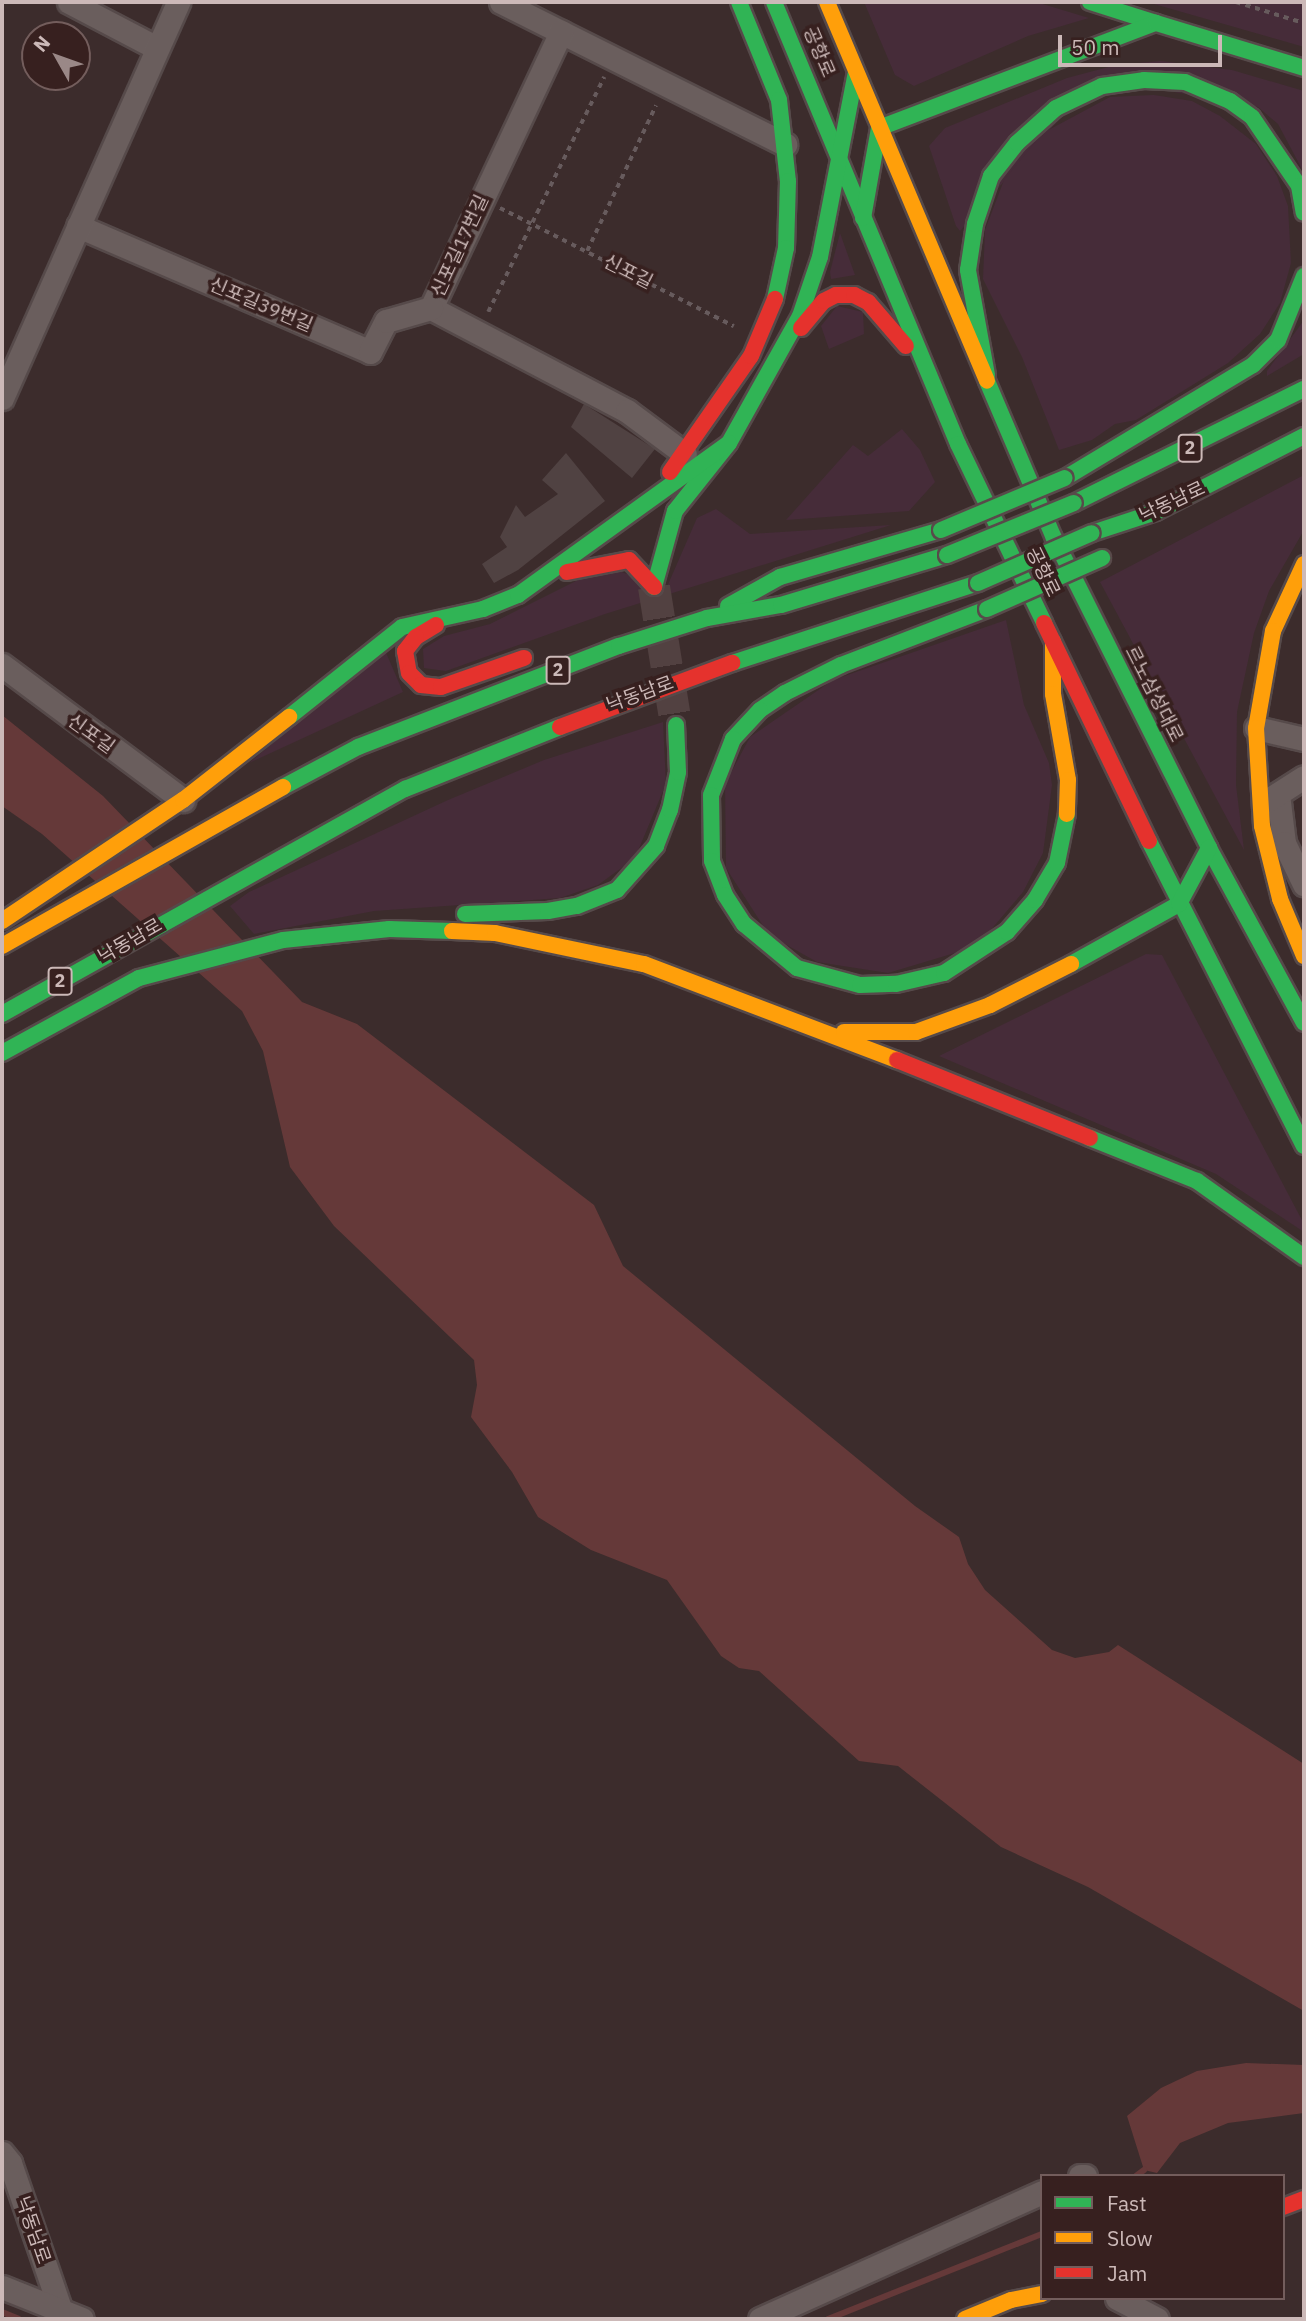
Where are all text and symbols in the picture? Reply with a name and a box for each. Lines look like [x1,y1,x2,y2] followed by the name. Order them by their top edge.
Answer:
[21,21,91,91] north arrow
[1061,21,1226,65] scale bar
[798,23,840,81] street label: 공항로
[28,31,55,57] text: N
[1071,33,1120,61] text: 50 m
[426,191,494,301] street label: 신포길17번길
[599,250,657,294] street label: 신포길
[206,273,316,337] street label: 신포길39번길
[1176,434,1204,462] road number: 2
[1135,477,1209,527] street label: 낙동남로
[1021,543,1065,601] street label: 공항로
[1120,642,1188,746] street label: 르노삼성대로
[544,656,572,684] road number: 2
[603,671,677,717] street label: 낙동남로
[63,709,119,759] street label: 신포길
[94,914,166,968] street label: 낙동남로
[46,966,74,996] road number: 2
[1040,2174,1285,2300] legend
[1107,2189,1147,2217] text: Fast
[11,2193,55,2267] street label: 낙동남로
[1107,2224,1153,2252] text: Slow
[1107,2259,1147,2287] text: Jam

